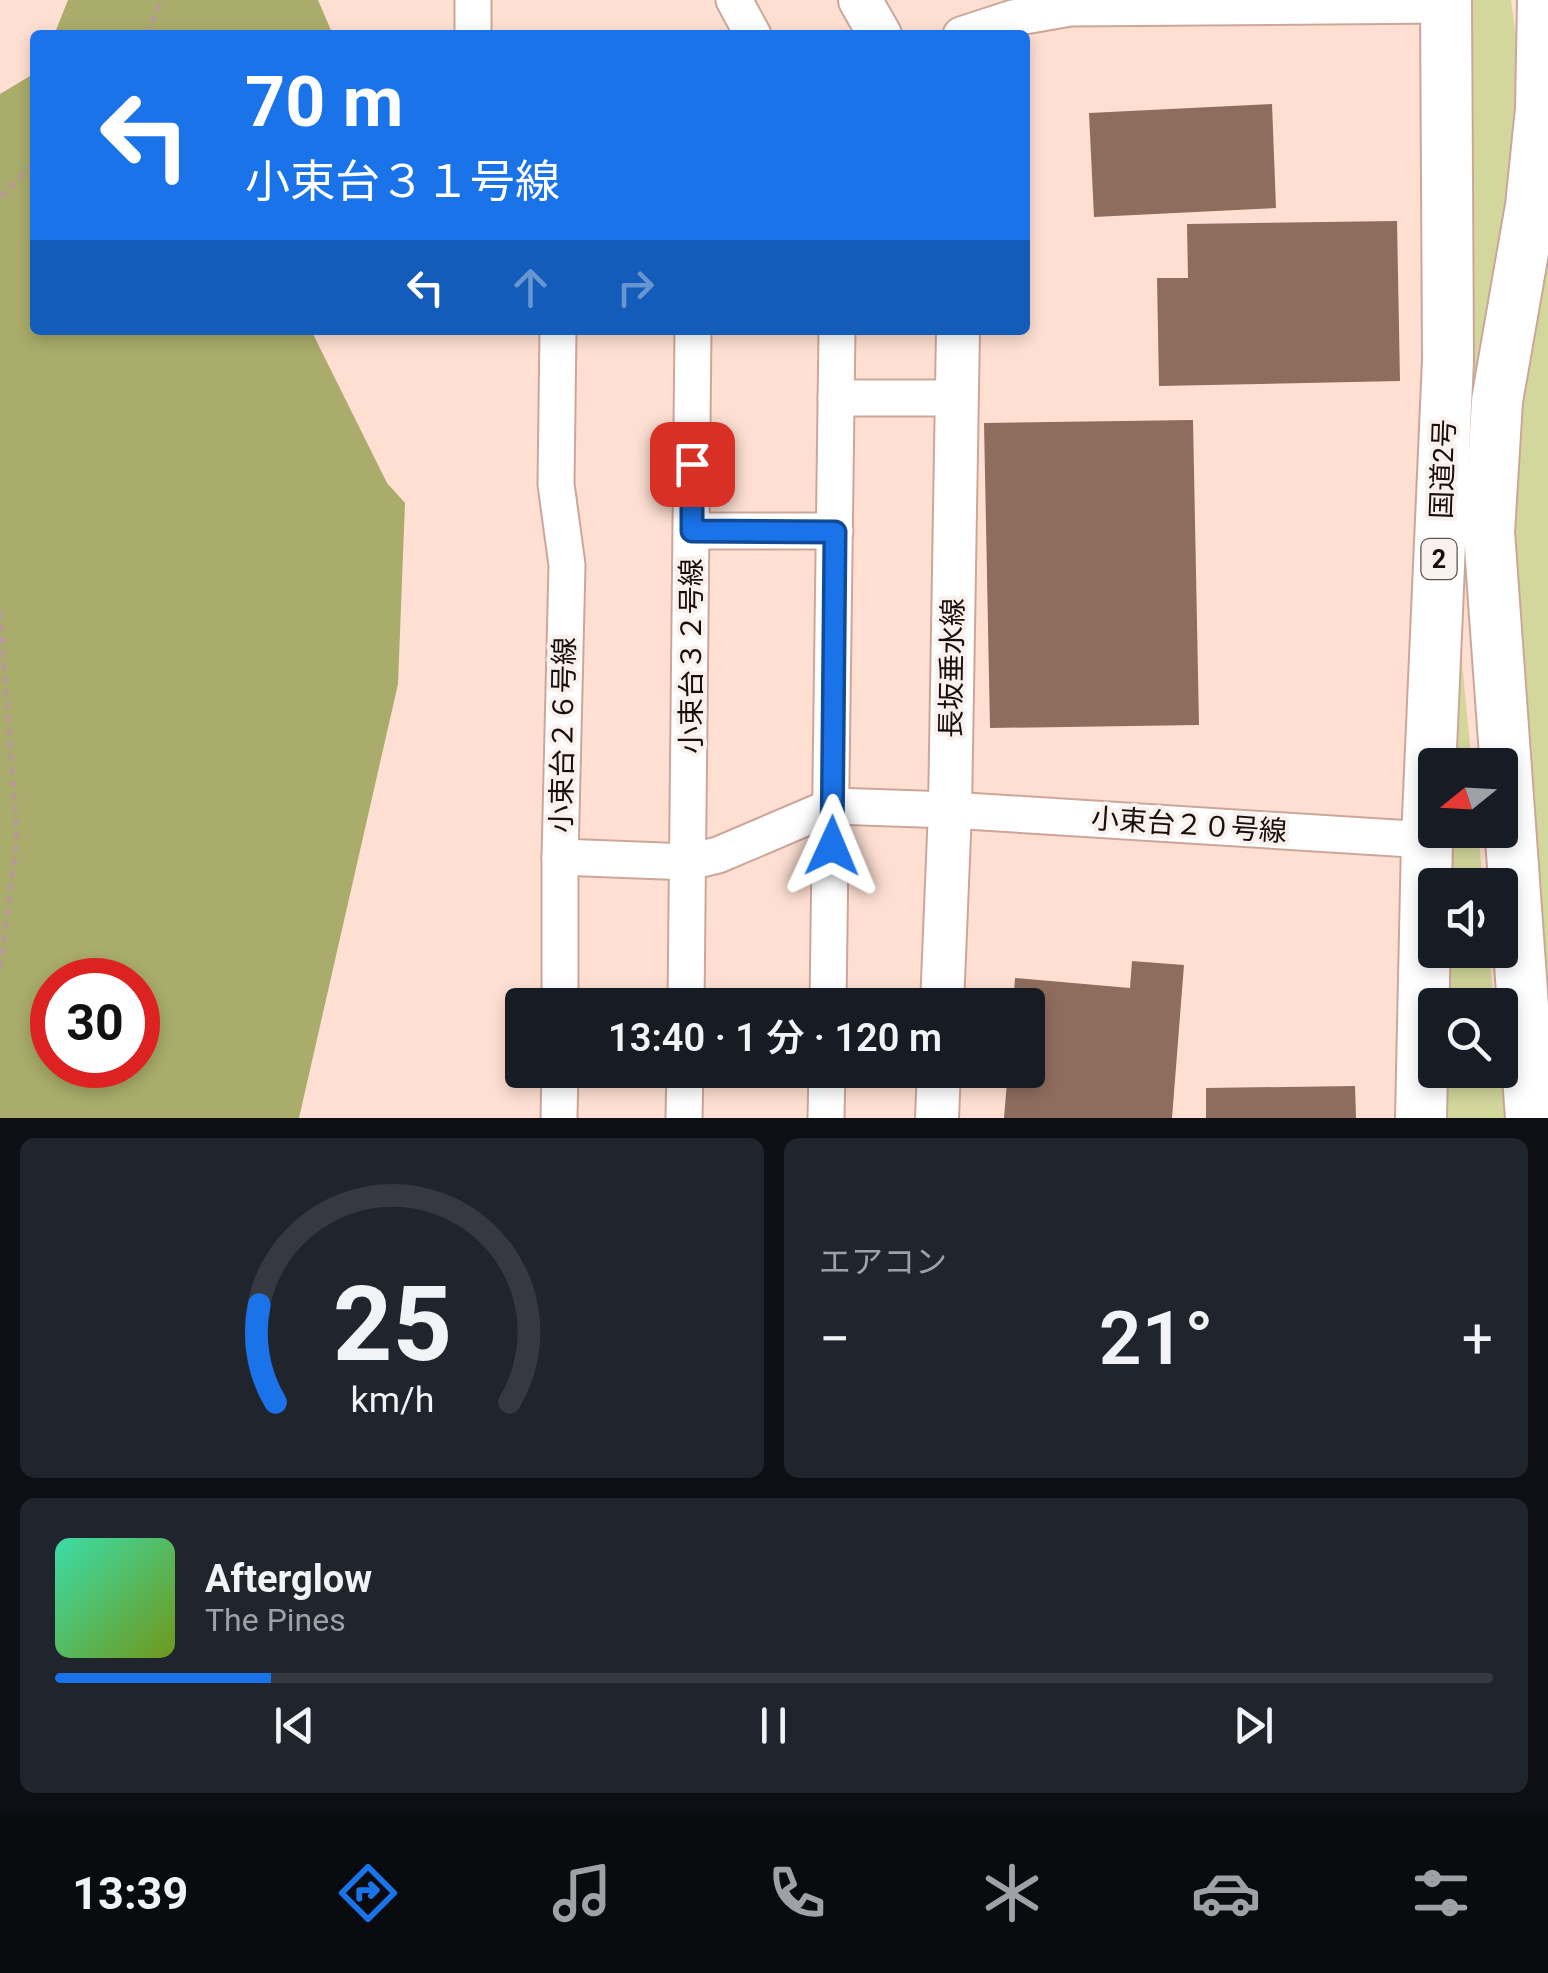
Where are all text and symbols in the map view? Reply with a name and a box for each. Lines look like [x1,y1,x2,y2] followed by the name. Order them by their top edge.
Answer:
[245,61,403,143] text: 70 m
[80,70,210,200] icon: left
[245,155,560,208] text: 小束台３１号線
[398,260,453,315] icon: left
[503,260,558,315] icon: ahead
[608,260,663,315] icon: right
[1425,419,1461,519] street label: 国道2号
[650,422,735,507] pin
[665,437,720,492] icon: arrive
[1422,539,1456,579] road number: 2
[675,558,708,754] street label: 小束台３２号線
[934,598,970,738] street label: 長坂垂水線
[545,637,581,833] street label: 小束台２６号線
[1418,748,1518,848] north arrow
[1418,748,1518,1088] map controls
[780,794,884,898] position arrow
[1090,802,1288,848] street label: 小束台２０号線
[1418,868,1518,968] button: sound
[30,958,160,1088] speed limit sign: 30
[1418,988,1518,1088] button: search
[608,1016,942,1060] text: 13:40 · 1 分 · 120 m
[819,1243,947,1281] text: エアコン
[332,1264,452,1385] text: 25
[1099,1294,1213,1382] text: 21°
[819,1307,850,1371] text: −
[1462,1307,1493,1371] text: +
[350,1379,434,1421] text: km/h
[205,1557,372,1601] text: Afterglow
[205,1601,346,1639] text: The Pines
[267,1698,322,1753] icon: previous
[746,1698,801,1753] icon: pause
[1226,1698,1281,1753] icon: next
[333,1858,403,1928] icon: directions
[547,1858,617,1928] icon: music
[762,1858,832,1928] icon: phone
[977,1858,1047,1928] icon: climate
[1191,1858,1261,1928] icon: car
[1406,1858,1476,1928] icon: filters
[72,1867,188,1920] text: 13:39

